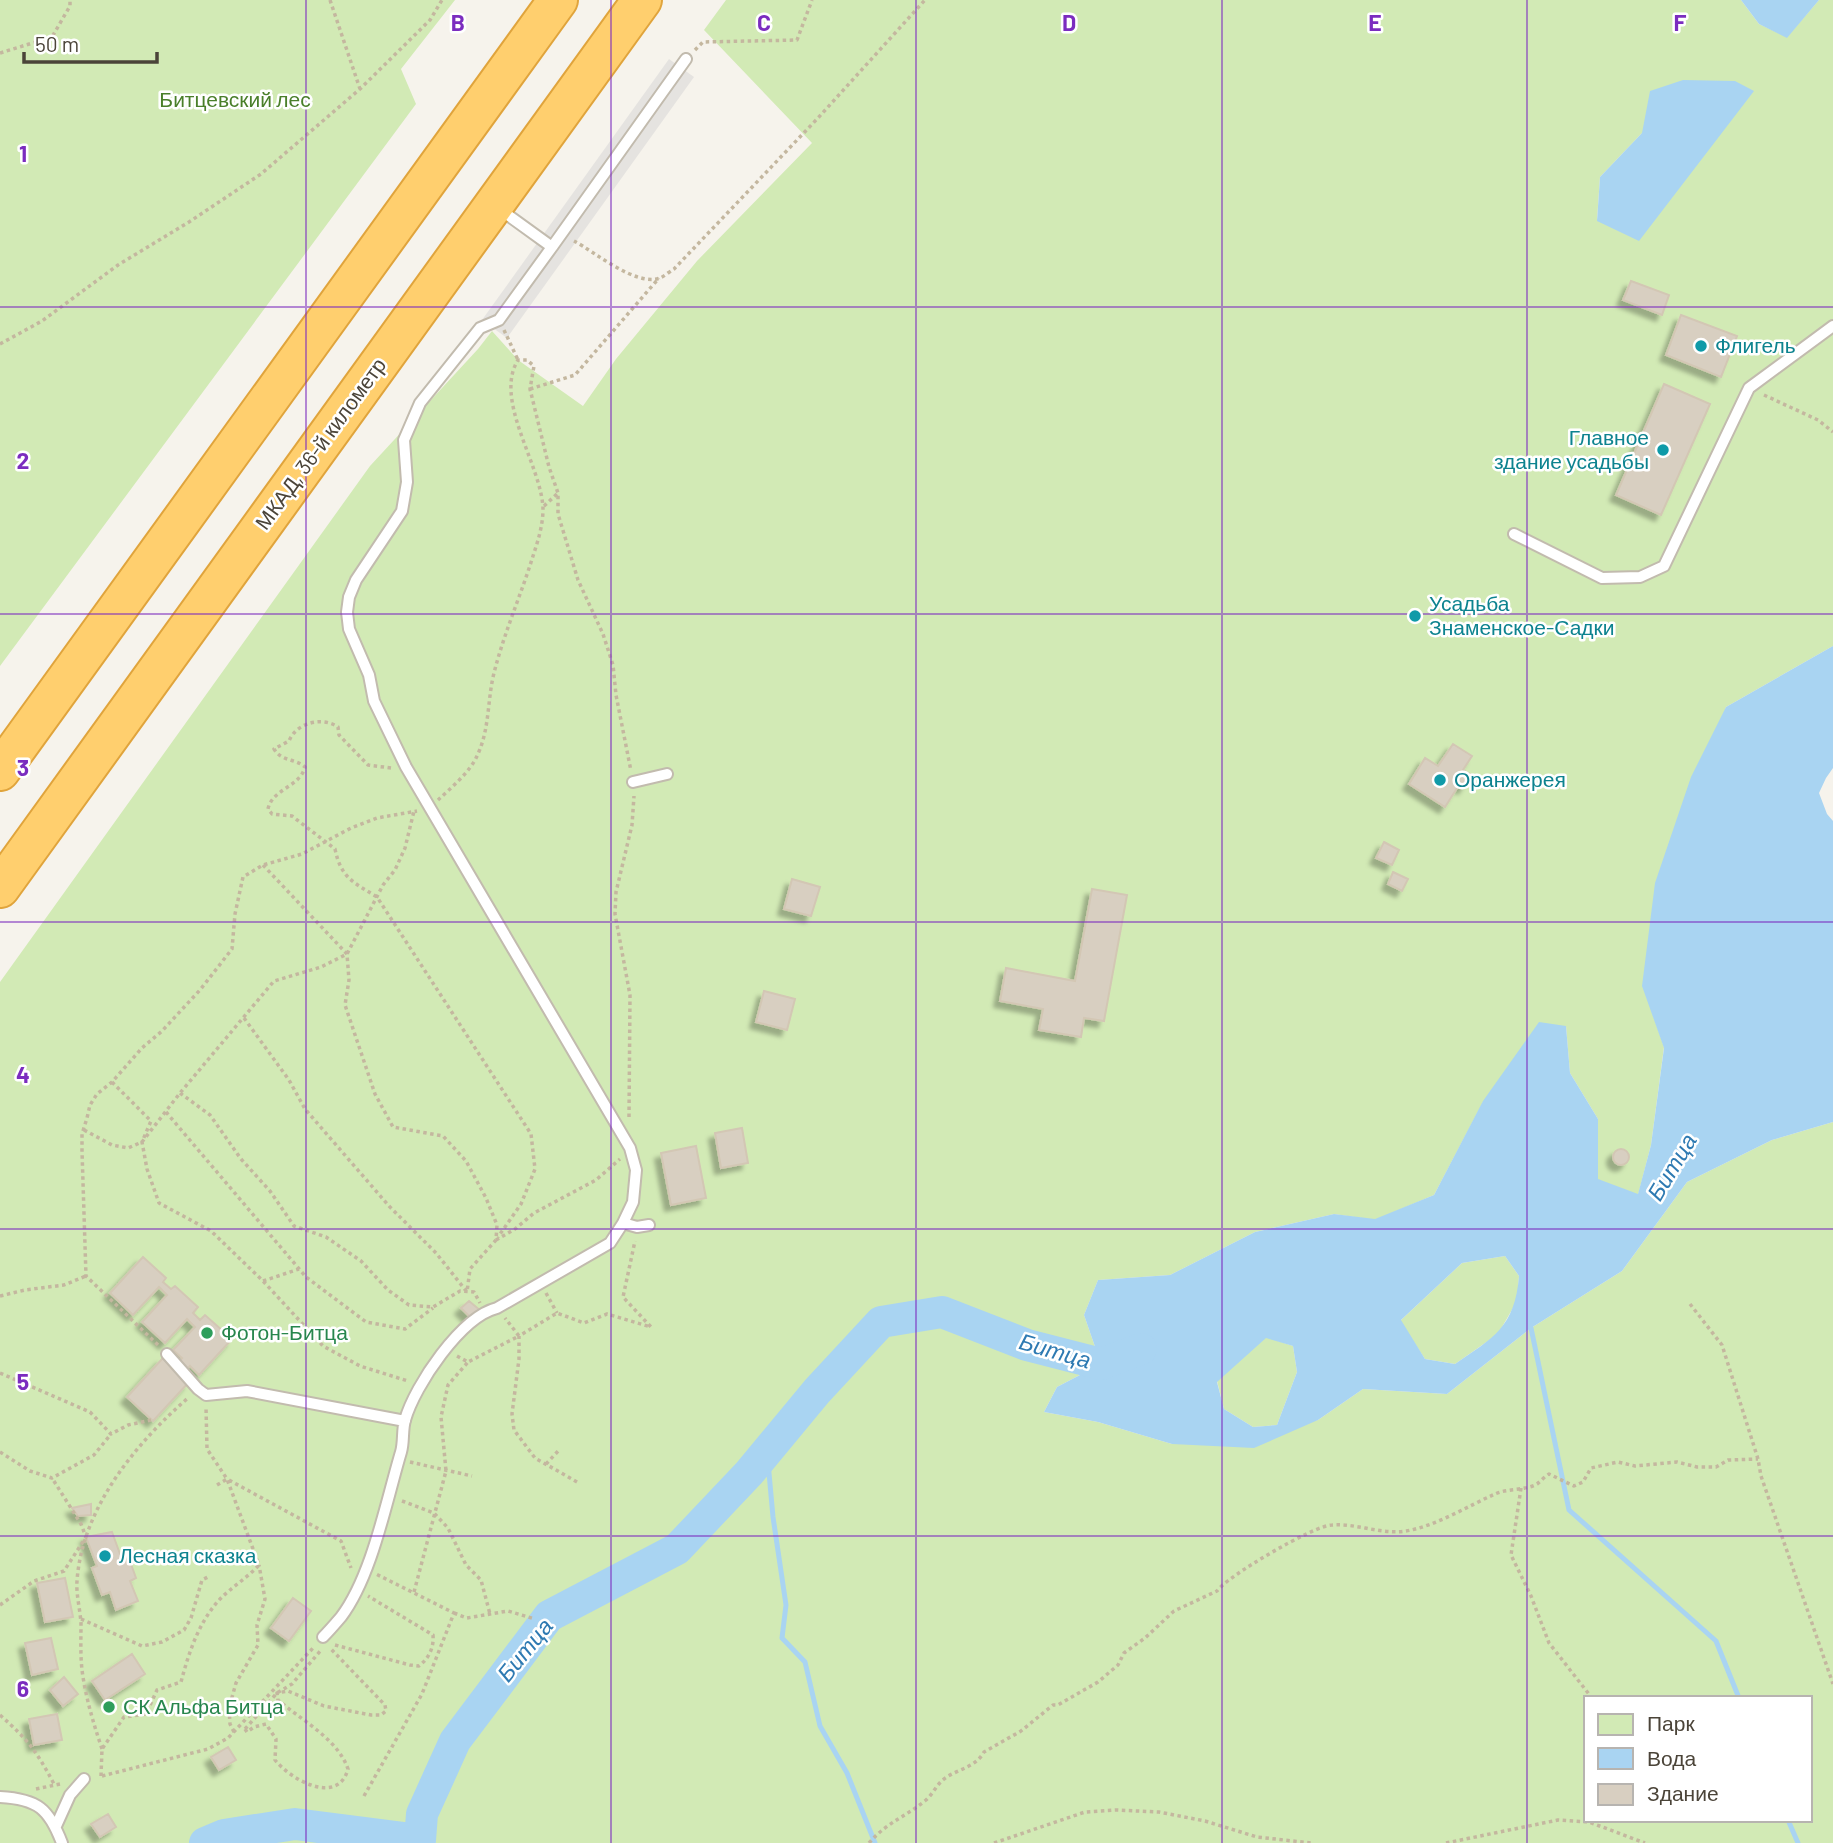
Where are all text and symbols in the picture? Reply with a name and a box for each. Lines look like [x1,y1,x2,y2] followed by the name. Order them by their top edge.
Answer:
[451,8,465,36] text: B
[757,8,771,36] text: C
[1062,8,1076,36] text: D
[1368,8,1382,36] text: E
[1674,8,1687,36] text: F
[24,21,158,65] scale bar
[35,31,79,56] text: 50 m
[159,86,311,111] park label: Битцевский лес
[19,139,27,167] text: 1
[1715,332,1796,357] place label: Флигель
[1693,338,1709,354] marker: Флигель
[249,352,390,534] street label: МКАД, 36-й километр
[1494,424,1649,473] place label: Главное здание усадьбы
[1655,442,1671,458] marker: Главное здание усадьбы
[17,446,29,474] text: 2
[1429,590,1614,639] place label: Усадьба Знаменское-Садки
[1407,608,1423,624] marker: Усадьба Знаменское-Садки
[17,753,29,781] text: 3
[1454,766,1566,791] place label: Оранжерея
[1432,772,1448,788] marker: Оранжерея
[16,1060,30,1088] text: 4
[1640,1128,1702,1205] water label: Битца
[221,1319,348,1344] place label: Фотон-Битца
[199,1325,215,1341] marker: Фотон-Битца
[1016,1327,1094,1374] water label: Битца
[17,1367,29,1395] text: 5
[119,1542,257,1567] place label: Лесная сказка
[97,1548,113,1564] marker: Лесная сказка
[490,1612,558,1687] water label: Битца
[17,1674,29,1702] text: 6
[123,1693,284,1718] place label: СК Альфа Битца
[1584,1696,1812,1822] legend
[101,1699,117,1715] marker: СК Альфа Битца
[1647,1710,1695,1735] text: Парк
[1647,1745,1696,1770] text: Вода
[1647,1780,1719,1805] text: Здание

